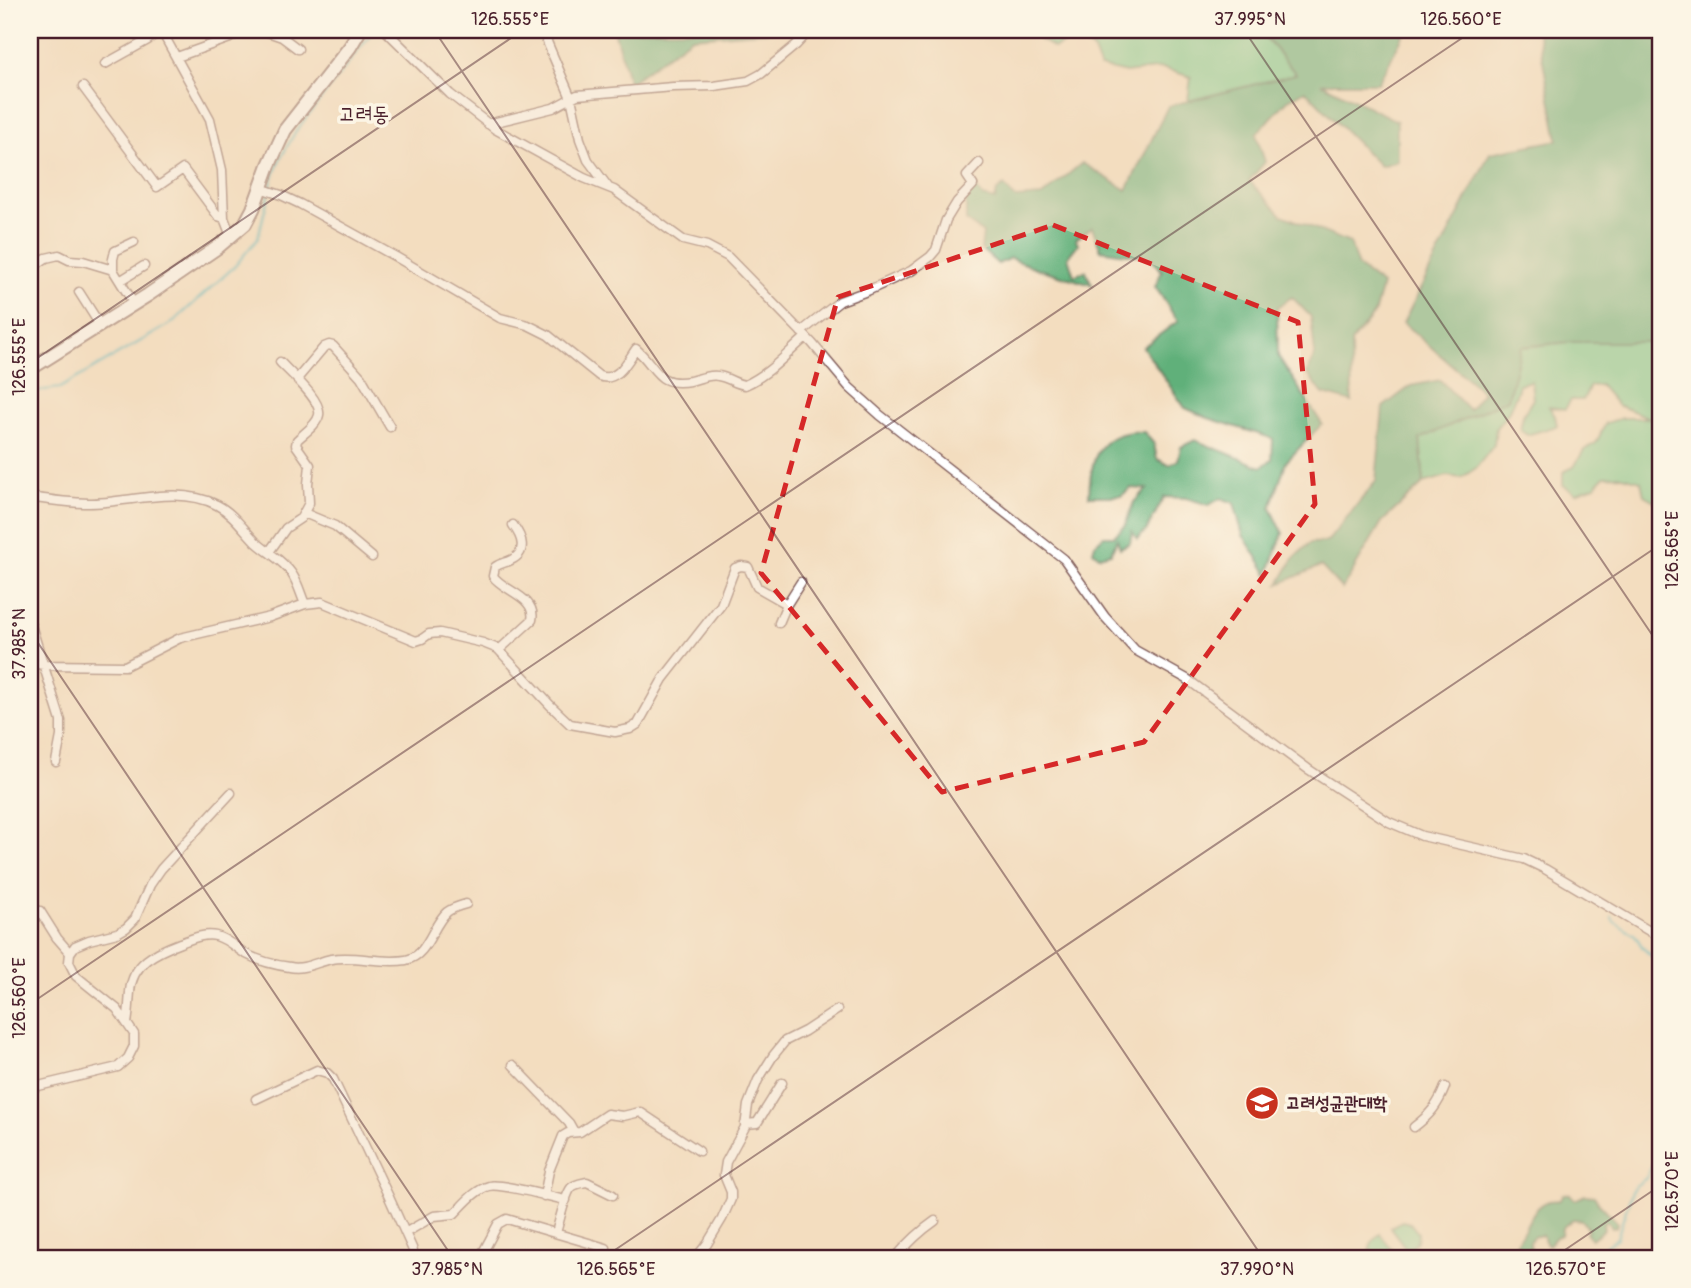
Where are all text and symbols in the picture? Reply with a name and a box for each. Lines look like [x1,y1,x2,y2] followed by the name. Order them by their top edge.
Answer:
[471,8,549,31] text: 126.555°E
[1214,8,1286,31] text: 37.995°N
[1420,8,1502,31] text: 126.560°E
[339,101,389,128] district label: 고려동
[8,318,31,396] text: 126.555°E
[1661,511,1684,589] text: 126.565°E
[8,608,31,680] text: 37.985°N
[8,957,31,1039] text: 126.560°E
[1243,1084,1281,1122] school or university icon: 고려성균관대학
[1286,1092,1388,1115] place label: 고려성균관대학
[1661,1151,1684,1231] text: 126.570°E
[411,1258,483,1281] text: 37.985°N
[577,1258,655,1281] text: 126.565°E
[1220,1258,1294,1281] text: 37.990°N
[1526,1258,1606,1281] text: 126.570°E

